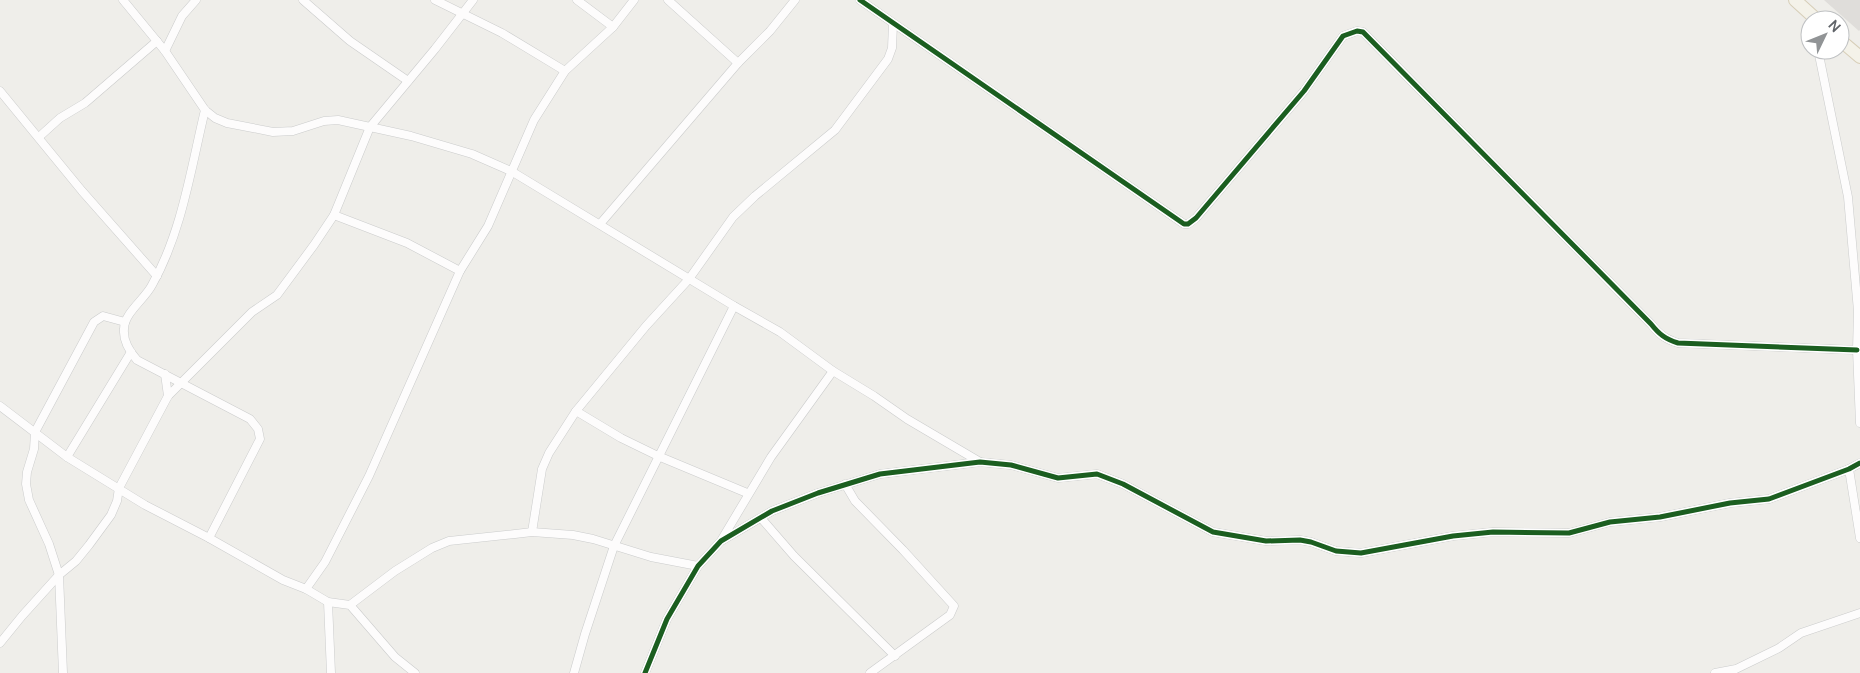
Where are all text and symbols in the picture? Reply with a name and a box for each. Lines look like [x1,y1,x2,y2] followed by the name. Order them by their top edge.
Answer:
[1800,10,1850,60] north arrow
[1824,16,1845,36] text: N

